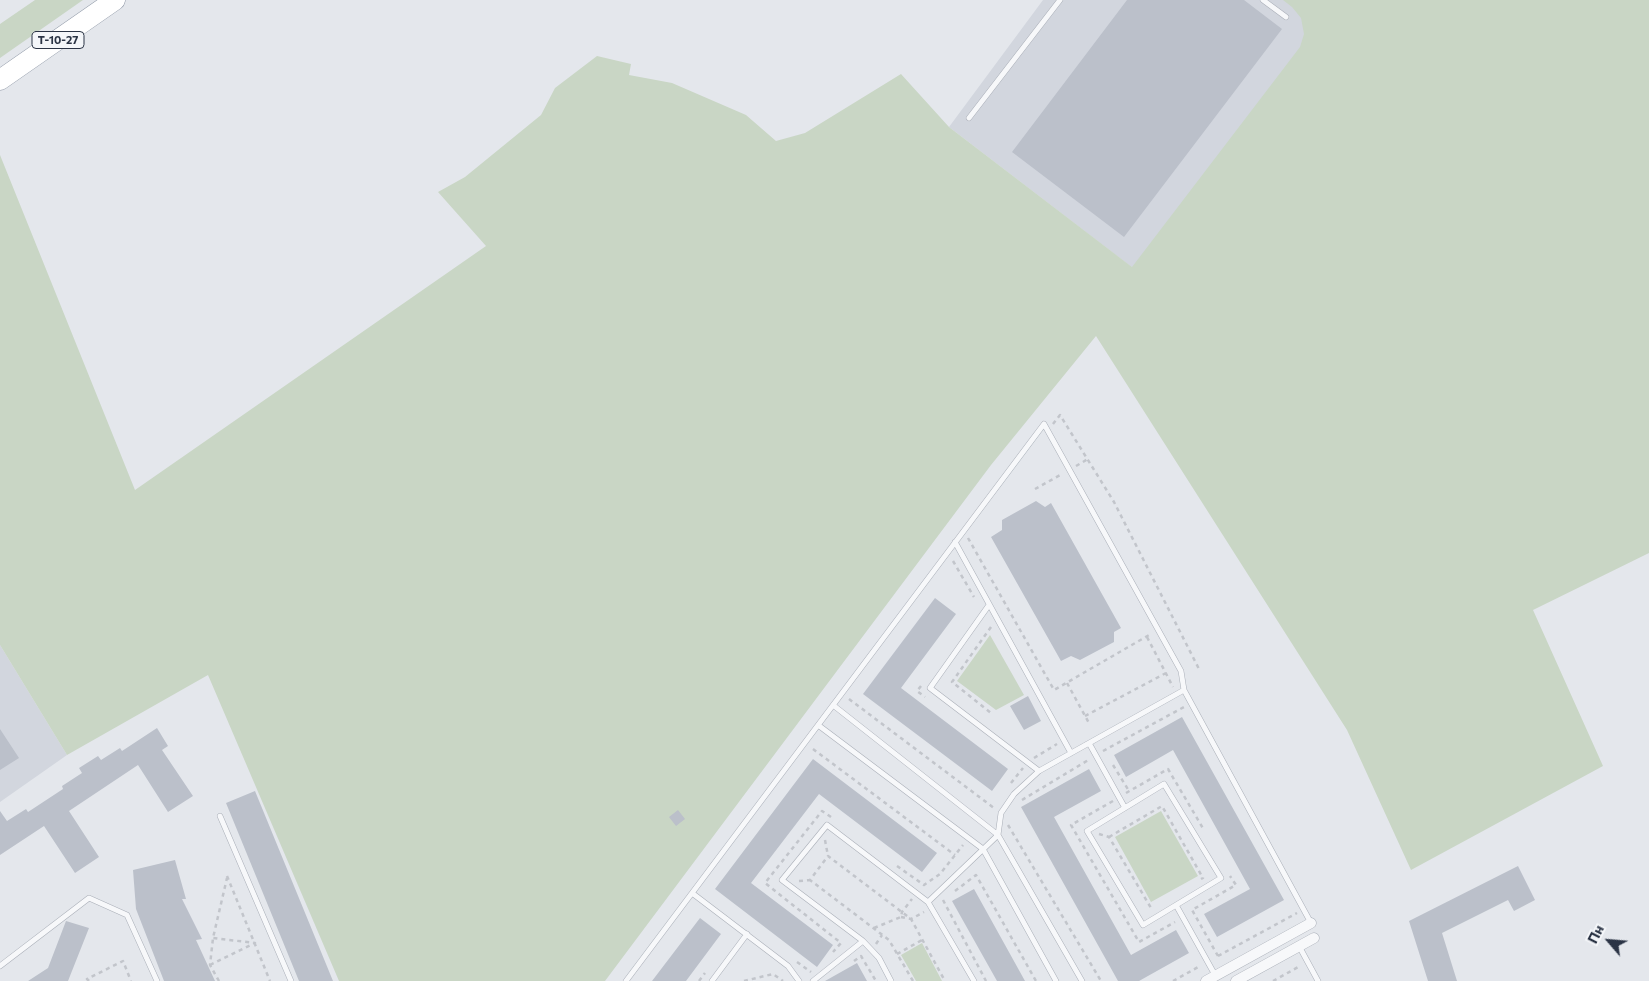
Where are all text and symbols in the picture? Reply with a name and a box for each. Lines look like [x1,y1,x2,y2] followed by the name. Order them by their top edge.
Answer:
[32,32,84,48] road number: Т-10-27
[1584,916,1634,966] north arrow
[1583,922,1607,946] text: Пн

